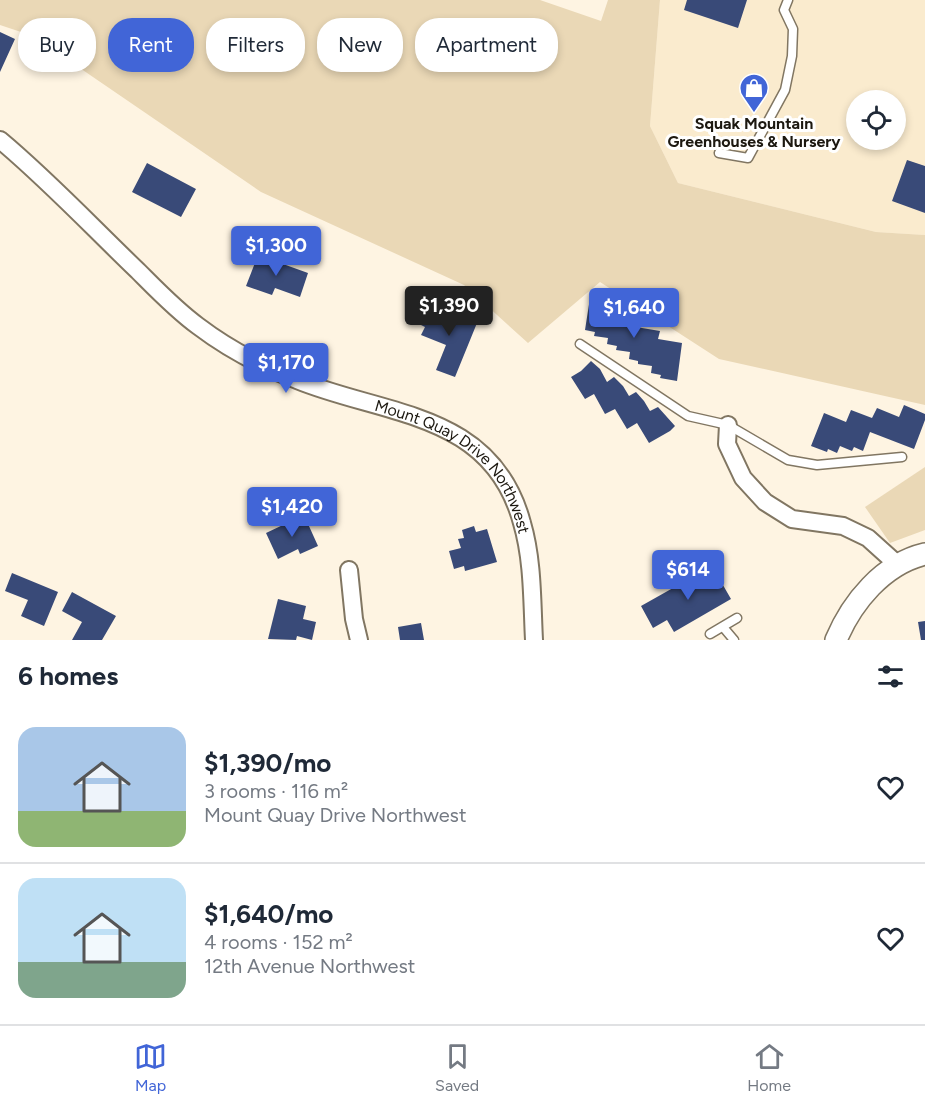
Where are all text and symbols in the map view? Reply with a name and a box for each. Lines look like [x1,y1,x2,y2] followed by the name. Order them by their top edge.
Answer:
[18,18,96,72] chip: Buy
[108,18,194,72] chip: Rent
[206,18,305,72] chip: Filters
[317,18,403,72] chip: New
[415,18,558,72] chip: Apartment
[738,72,770,114] shop icon: Squak Mountain Greenhouses & Nursery
[846,90,906,150] map controls
[846,90,906,150] button: locate
[667,114,841,151] place label: Squak Mountain Greenhouses & Nursery
[227,226,325,277] pin: $1,300
[245,233,307,257] text: $1,300
[400,286,498,337] pin: $1,390
[585,288,683,339] pin: $1,640
[419,293,479,317] text: $1,390
[603,295,665,319] text: $1,640
[237,343,335,394] pin: $1,170
[257,350,315,374] text: $1,170
[373,395,534,536] street label: Mount Quay Drive Northwest
[243,487,341,538] pin: $1,420
[261,494,323,518] text: $1,420
[652,550,724,601] pin: $614
[666,557,710,581] text: $614
[18,660,118,692] text: 6 homes
[874,660,907,693] icon: filters
[204,747,331,779] text: $1,390/mo
[66,751,138,823] icon: home
[874,771,907,804] icon: heart
[204,779,348,803] text: 3 rooms · 116 m²
[204,803,466,827] text: Mount Quay Drive Northwest
[204,898,333,930] text: $1,640/mo
[66,902,138,974] icon: home
[874,922,907,955] icon: heart
[204,930,353,954] text: 4 rooms · 152 m²
[204,954,415,978] text: 12th Avenue Northwest
[134,1040,167,1095] tab: Map
[435,1040,479,1095] tab: Saved
[747,1040,791,1095] tab: Home

